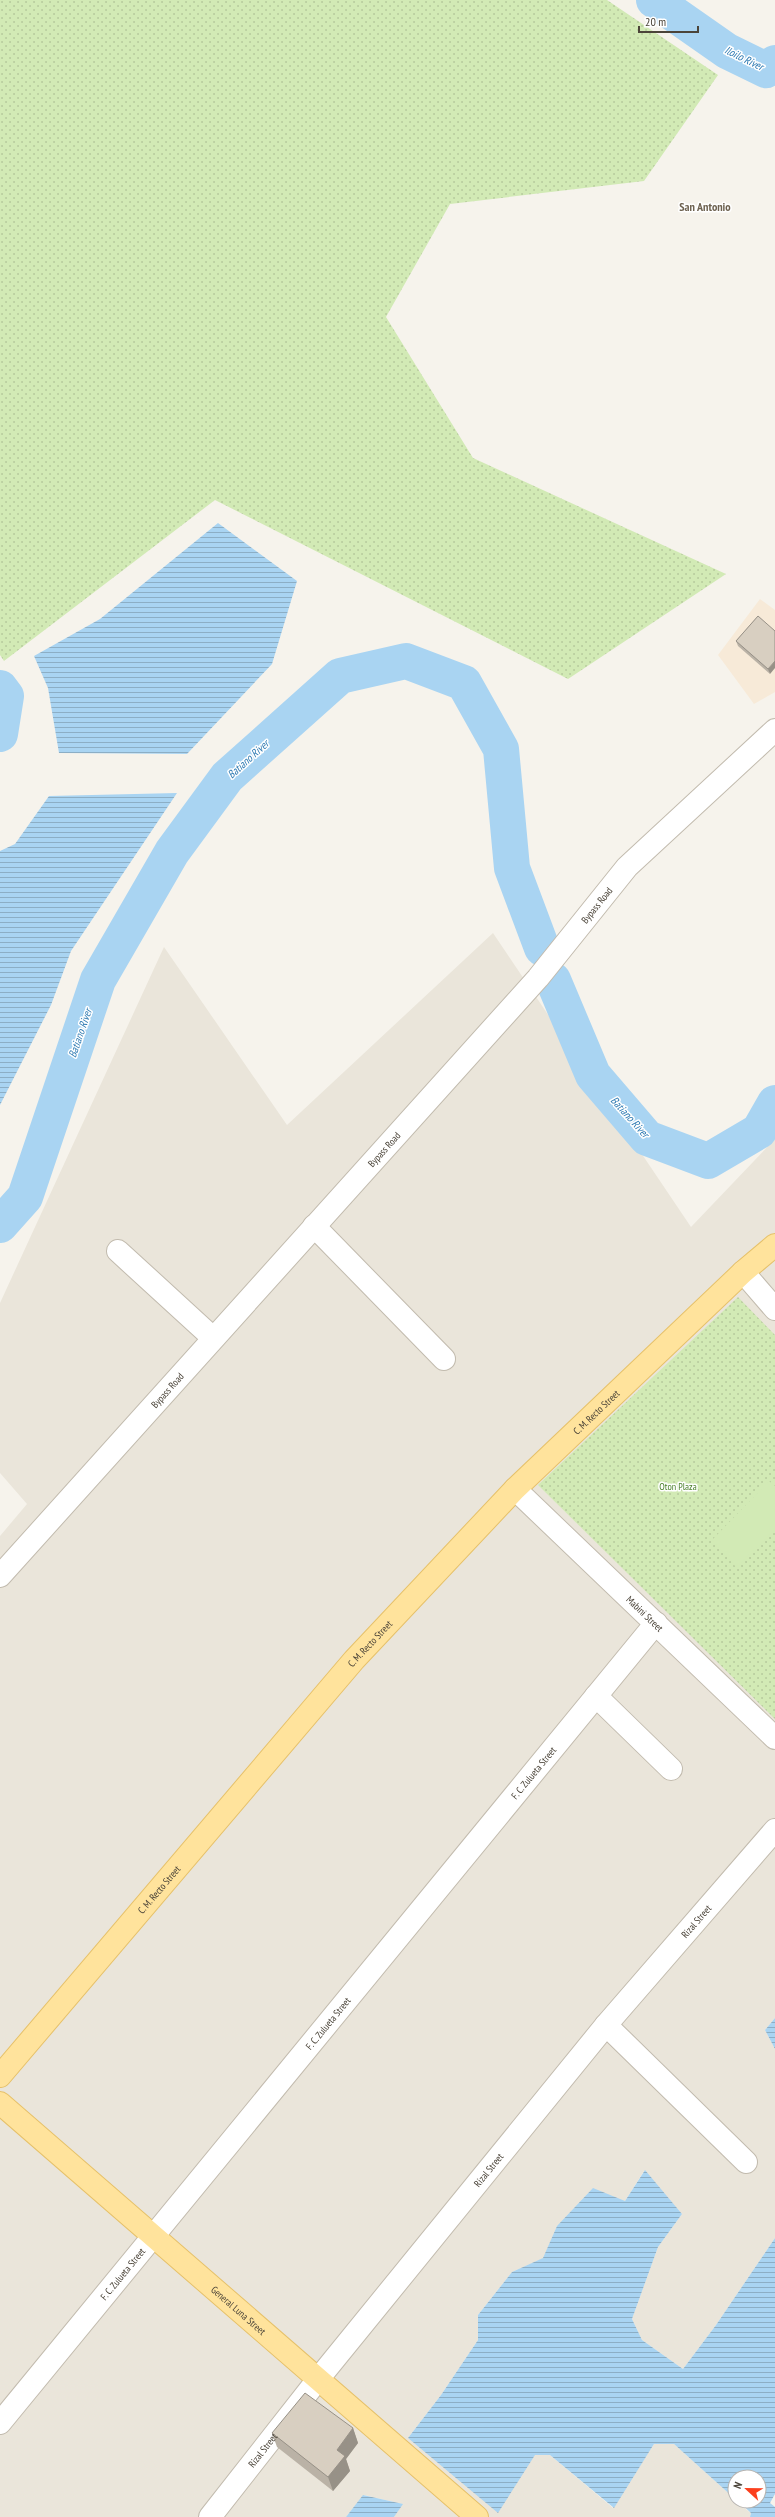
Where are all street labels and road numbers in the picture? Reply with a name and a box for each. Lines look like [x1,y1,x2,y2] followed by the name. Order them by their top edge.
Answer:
[578,885,615,926] street label: Bypass Road
[365,1129,403,1170] street label: Bypass Road
[148,1370,187,1411] street label: Bypass Road
[570,1387,623,1437] street label: C. M. Recto Street
[623,1593,666,1635] street label: Mabini Street
[345,1618,395,1670] street label: C. M. Recto Street
[508,1744,559,1802] street label: F. C. Zulueta Street
[135,1863,184,1917] street label: C. M. Recto Street
[678,1902,714,1941] street label: Rizal Street
[303,1994,354,2052] street label: F. C. Zulueta Street
[471,2150,506,2190] street label: Rizal Street
[97,2245,148,2303] street label: F. C. Zulueta Street
[208,2283,269,2338] street label: General Luna Street
[245,2431,280,2470] street label: Rizal Street

